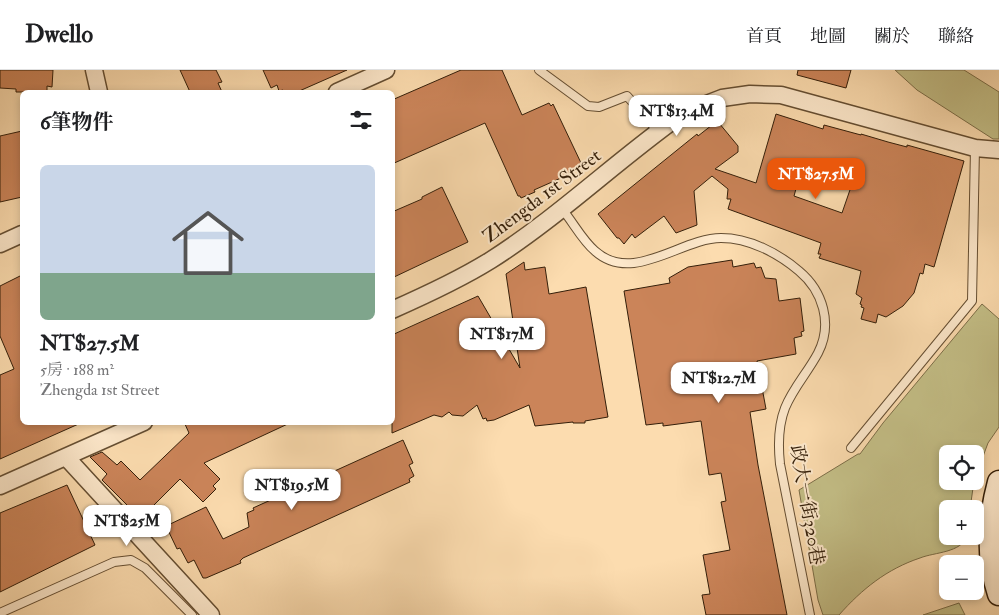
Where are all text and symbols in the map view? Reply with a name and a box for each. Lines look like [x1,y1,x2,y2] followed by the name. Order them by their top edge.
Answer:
[25,19,93,50] text: Dwello
[746,25,782,48] text: 首頁
[810,25,846,48] text: 地圖
[874,25,910,48] text: 關於
[938,25,974,48] text: 聯絡
[625,94,729,137] pin: NT$13.4M
[640,101,714,121] text: NT$13.4M
[347,106,375,134] icon: filters
[40,109,114,136] text: 6筆物件
[478,144,606,248] street label: Zhengda 1st Street
[764,158,868,200] pin: NT$27.5M
[778,164,854,184] text: NT$27.5M
[163,198,253,288] icon: home
[461,318,543,360] pin: NT$17M
[470,324,534,344] text: NT$17M
[40,330,139,357] text: NT$27.5M
[40,360,114,380] text: 5房 · 188 m²
[667,362,771,404] pin: NT$12.7M
[682,368,756,388] text: NT$12.7M
[40,380,159,400] text: Zhengda 1st Street
[785,443,829,567] street label: 政大一街320巷
[939,445,984,600] map controls
[939,445,984,490] button: locate
[240,468,344,511] pin: NT$19.5M
[255,475,329,495] text: NT$19.5M
[939,500,984,545] button: +
[86,504,168,547] pin: NT$25M
[94,511,160,531] text: NT$25M
[939,555,984,600] button: −

